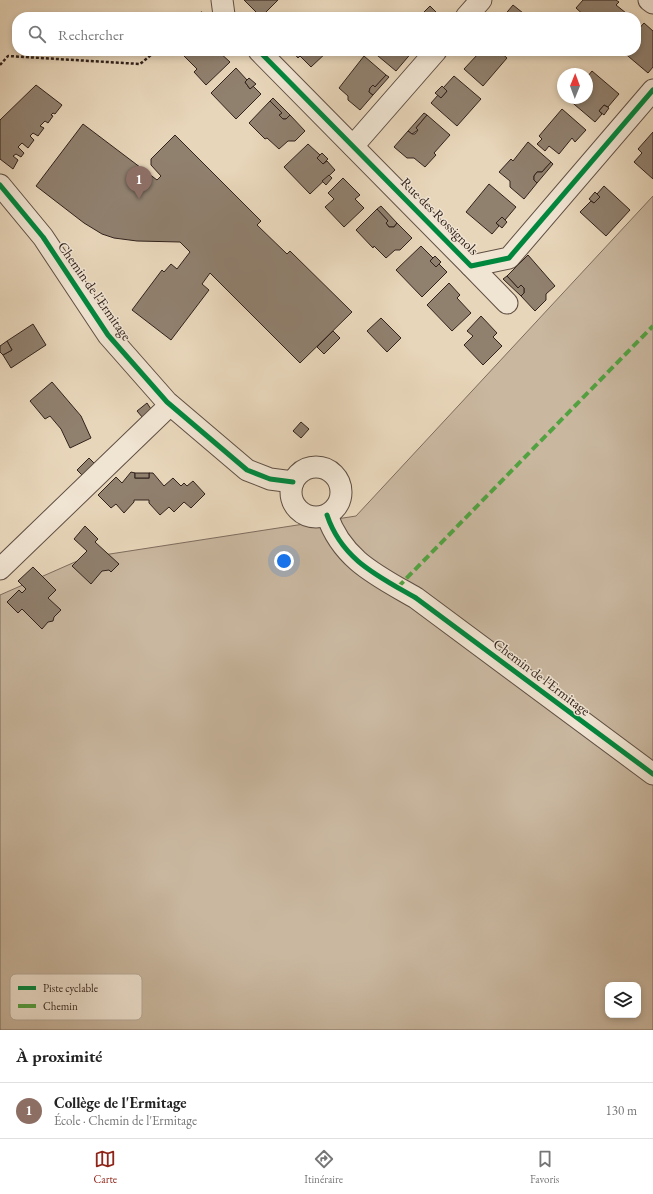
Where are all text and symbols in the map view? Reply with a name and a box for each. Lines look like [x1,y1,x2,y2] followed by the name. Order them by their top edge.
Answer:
[12,12,641,56] search box
[26,23,48,45] icon: search
[58,25,124,44] text: Rechercher
[557,68,593,104] north arrow
[126,166,152,199] pin: 1
[397,173,483,259] street label: Rue des Rossignols
[54,238,136,345] street label: Chemin de l'Ermitage
[274,551,294,571] your location
[490,635,595,720] street label: Chemin de l'Ermitage
[10,974,142,1020] legend
[43,981,99,995] text: Piste cyclable
[605,982,641,1018] map controls
[605,982,641,1018] button: layers
[43,999,78,1013] text: Chemin
[16,1045,102,1067] text: À proximité
[54,1093,187,1112] text: Collège de l'Ermitage
[26,1102,32,1119] text: 1
[606,1102,637,1119] text: 130 m
[54,1112,197,1129] text: École · Chemin de l'Ermitage
[94,1148,117,1186] tab: Carte
[304,1148,343,1186] tab: Itinéraire
[530,1148,559,1186] tab: Favoris

